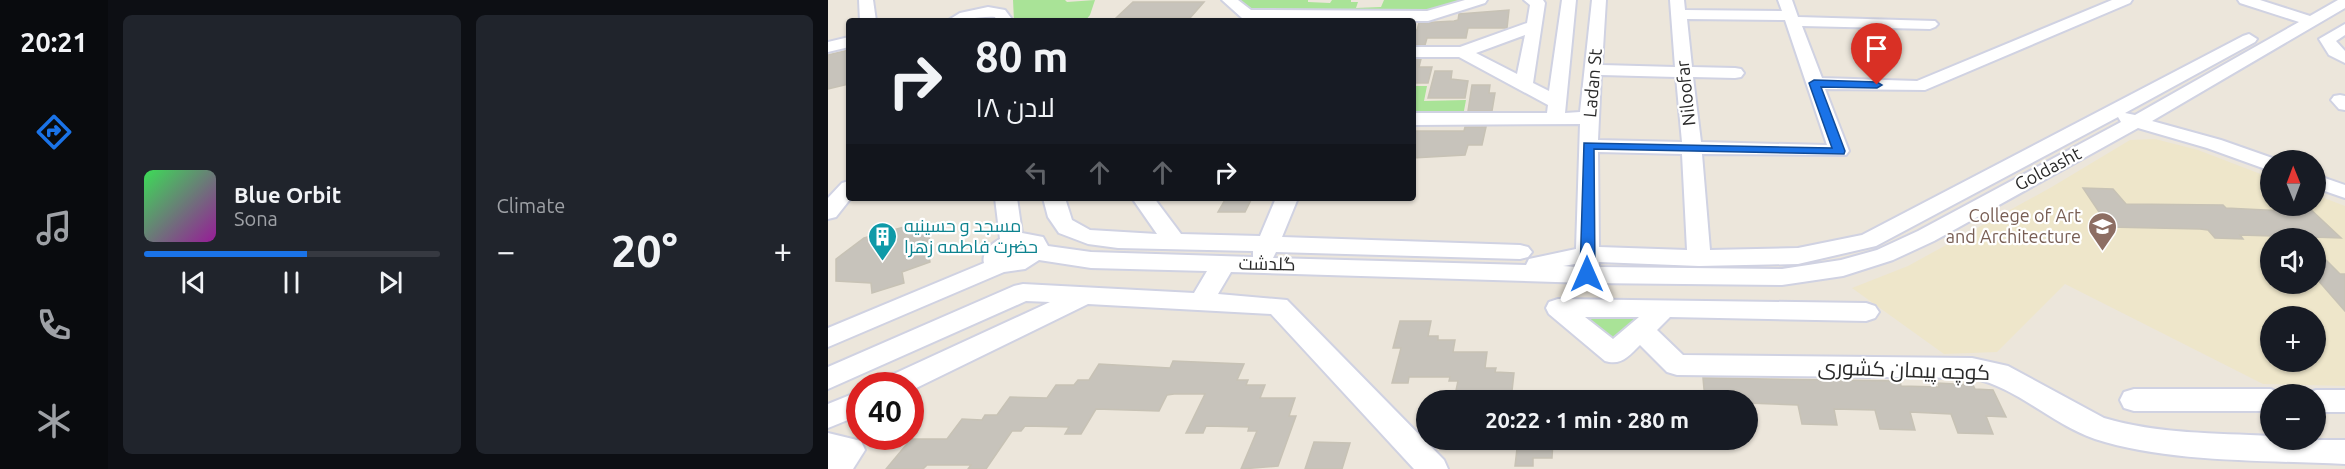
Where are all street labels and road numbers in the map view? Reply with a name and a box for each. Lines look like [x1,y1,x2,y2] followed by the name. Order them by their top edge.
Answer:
[1579,48,1605,118] street label: Ladan St
[1672,59,1698,127] street label: Niloofar
[2011,142,2084,194] street label: Goldasht
[1238,253,1296,273] street label: گلدشت
[1817,354,1991,387] street label: کوچه پیمان کشوری

